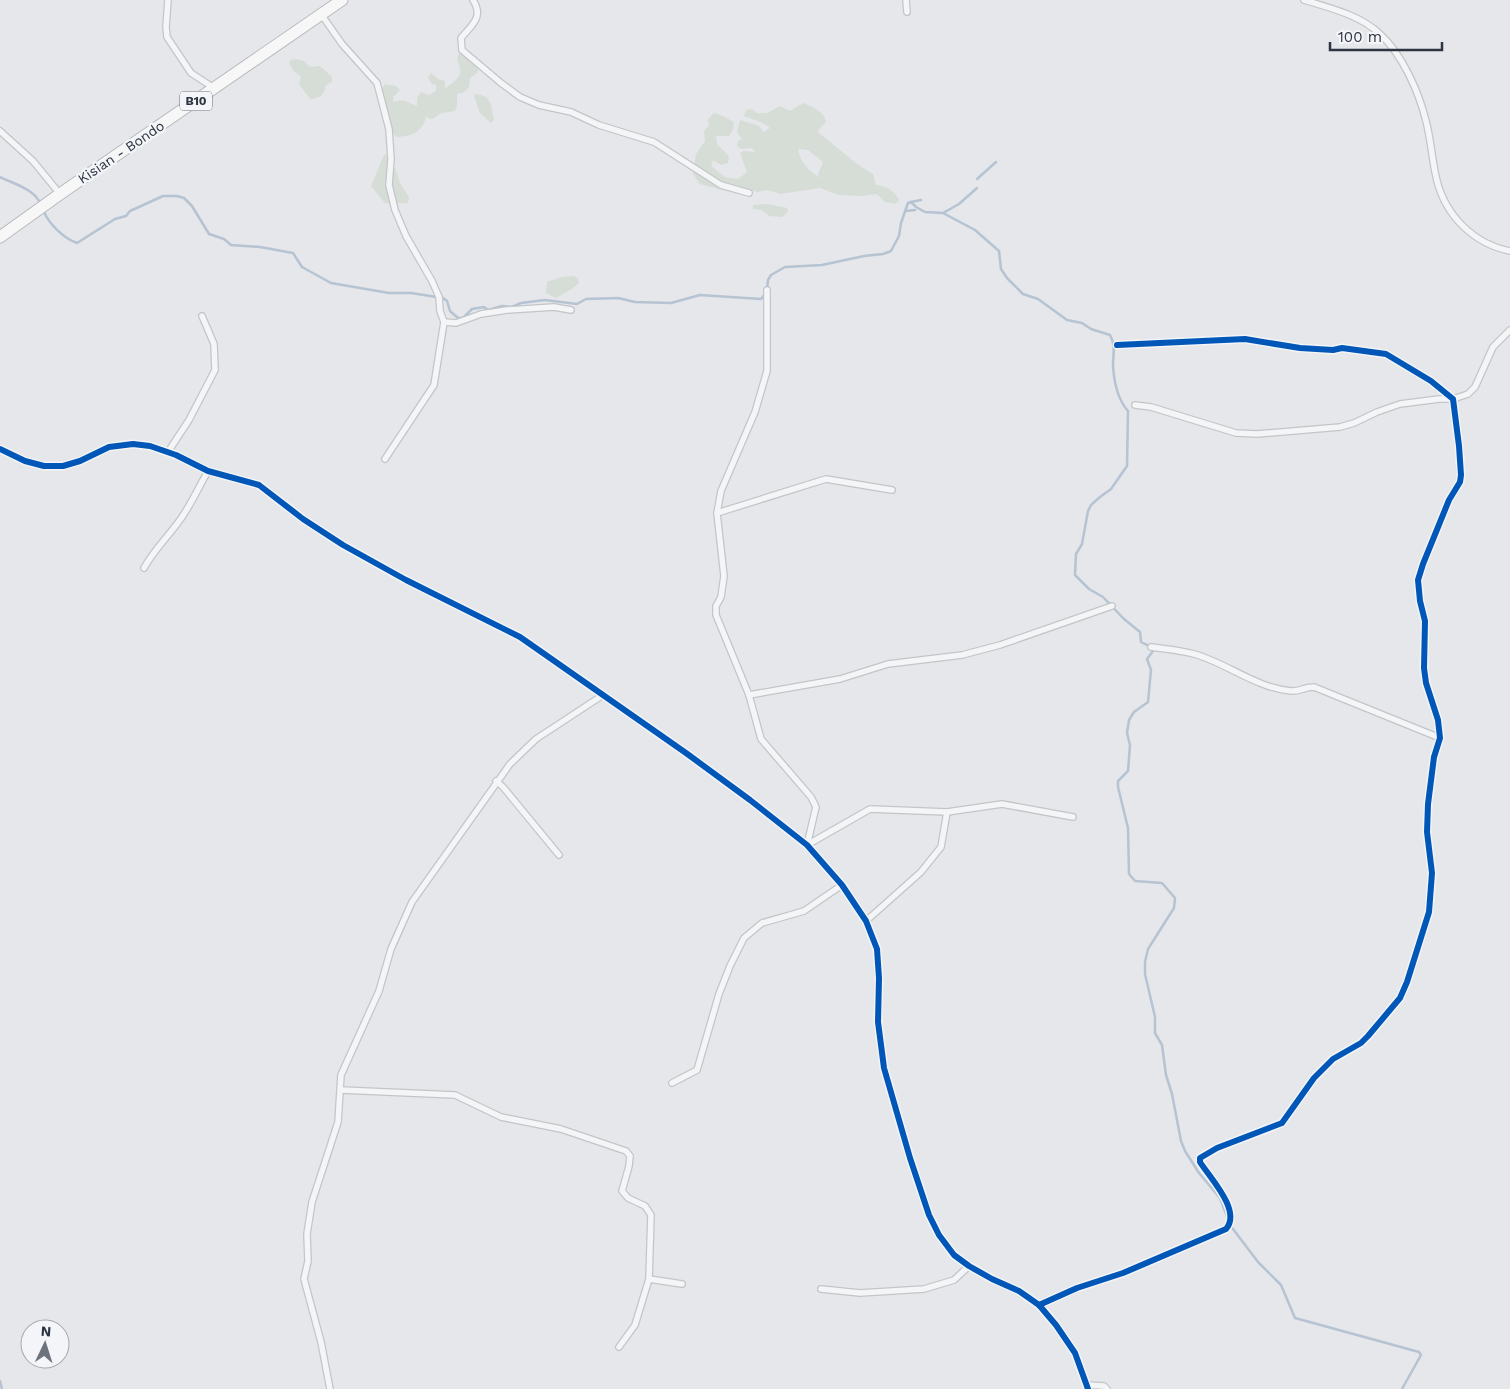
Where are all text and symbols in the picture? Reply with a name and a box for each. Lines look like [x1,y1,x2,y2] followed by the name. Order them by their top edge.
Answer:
[1330,20,1442,52] scale bar
[1338,28,1382,46] text: 100 m
[180,92,212,110] road number: B10
[75,117,167,187] street label: Kisian - Bondo
[20,1319,70,1369] north arrow
[40,1323,52,1339] text: N

